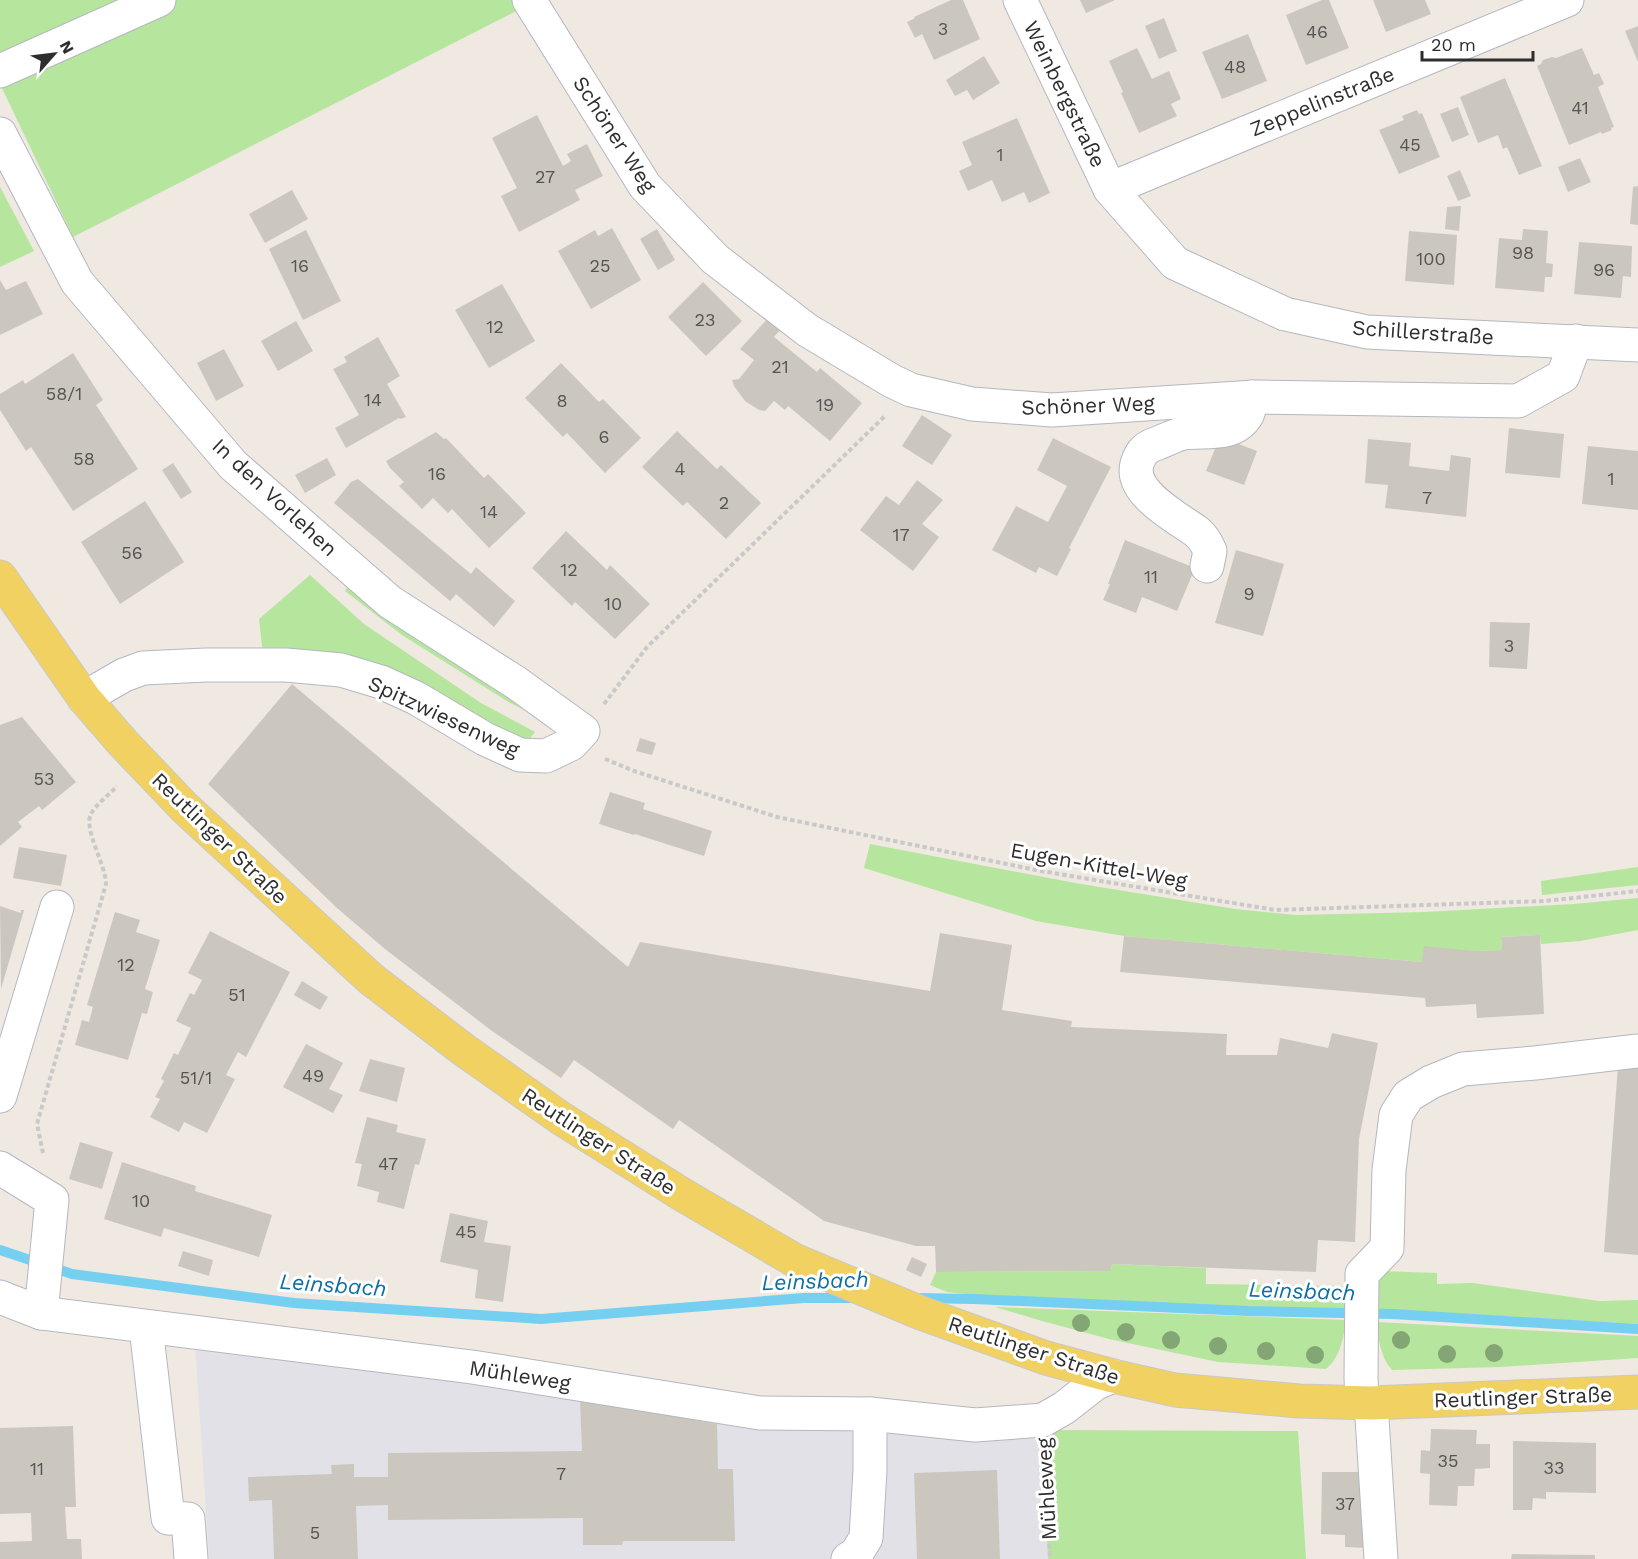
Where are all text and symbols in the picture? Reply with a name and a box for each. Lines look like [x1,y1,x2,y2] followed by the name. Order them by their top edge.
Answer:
[1019,17,1111,171] street label: Weinbergstraße
[938,18,948,39] house number: 3
[1306,21,1328,42] house number: 46
[24,24,84,84] north arrow
[1422,24,1533,62] scale bar
[1431,34,1476,55] text: 20 m
[56,37,78,57] text: N
[1224,56,1246,77] house number: 48
[1246,61,1398,141] street label: Zeppelinstraße
[568,71,662,197] street label: Schöner Weg
[1571,97,1589,118] house number: 41
[1399,134,1421,155] house number: 45
[996,144,1004,165] house number: 1
[535,166,555,187] house number: 27
[1512,242,1534,263] house number: 98
[1416,248,1446,269] house number: 100
[291,255,309,276] house number: 16
[590,255,610,276] house number: 25
[1593,259,1615,280] house number: 96
[695,309,716,330] house number: 23
[1351,315,1495,349] street label: Schillerstraße
[486,316,504,337] house number: 12
[771,356,789,377] house number: 21
[46,383,82,404] house number: 58/1
[364,389,382,410] house number: 14
[556,390,568,411] house number: 8
[1021,390,1156,420] street label: Schöner Weg
[816,394,834,415] house number: 19
[599,426,609,447] house number: 6
[207,433,343,561] street label: In den Vorlehen
[73,448,95,469] house number: 58
[675,458,686,479] house number: 4
[428,463,446,484] house number: 16
[1607,468,1615,489] house number: 1
[1422,487,1432,508] house number: 7
[719,492,729,513] house number: 2
[480,501,498,522] house number: 14
[892,524,910,545] house number: 17
[121,542,143,563] house number: 56
[560,559,578,580] house number: 12
[1144,566,1158,587] house number: 11
[1243,583,1255,604] house number: 9
[604,593,622,614] house number: 10
[1504,635,1514,656] house number: 3
[364,670,524,762] street label: Spitzwiesenweg
[147,767,293,909] street label: Reutlinger Straße
[34,768,54,789] house number: 53
[1009,837,1190,893] street label: Eugen-Kittel-Weg
[117,954,135,975] house number: 12
[228,984,246,1005] house number: 51
[302,1065,324,1086] house number: 49
[180,1067,212,1088] house number: 51/1
[517,1082,681,1200] street label: Reutlinger Straße
[378,1153,398,1174] house number: 47
[132,1190,150,1211] house number: 10
[455,1221,477,1242] house number: 45
[761,1267,869,1295] water label: Leinsbach
[279,1269,387,1301] water label: Leinsbach
[1248,1277,1356,1305] water label: Leinsbach
[945,1311,1123,1389] street label: Reutlinger Straße
[467,1355,573,1395] street label: Mühleweg
[1433,1381,1613,1413] street label: Reutlinger Straße
[1031,1436,1061,1541] street label: Mühleweg
[1438,1450,1458,1471] house number: 35
[1544,1457,1565,1478] house number: 33
[30,1458,44,1479] house number: 11
[556,1463,566,1484] house number: 7
[1335,1493,1355,1514] house number: 37
[310,1522,320,1543] house number: 5

